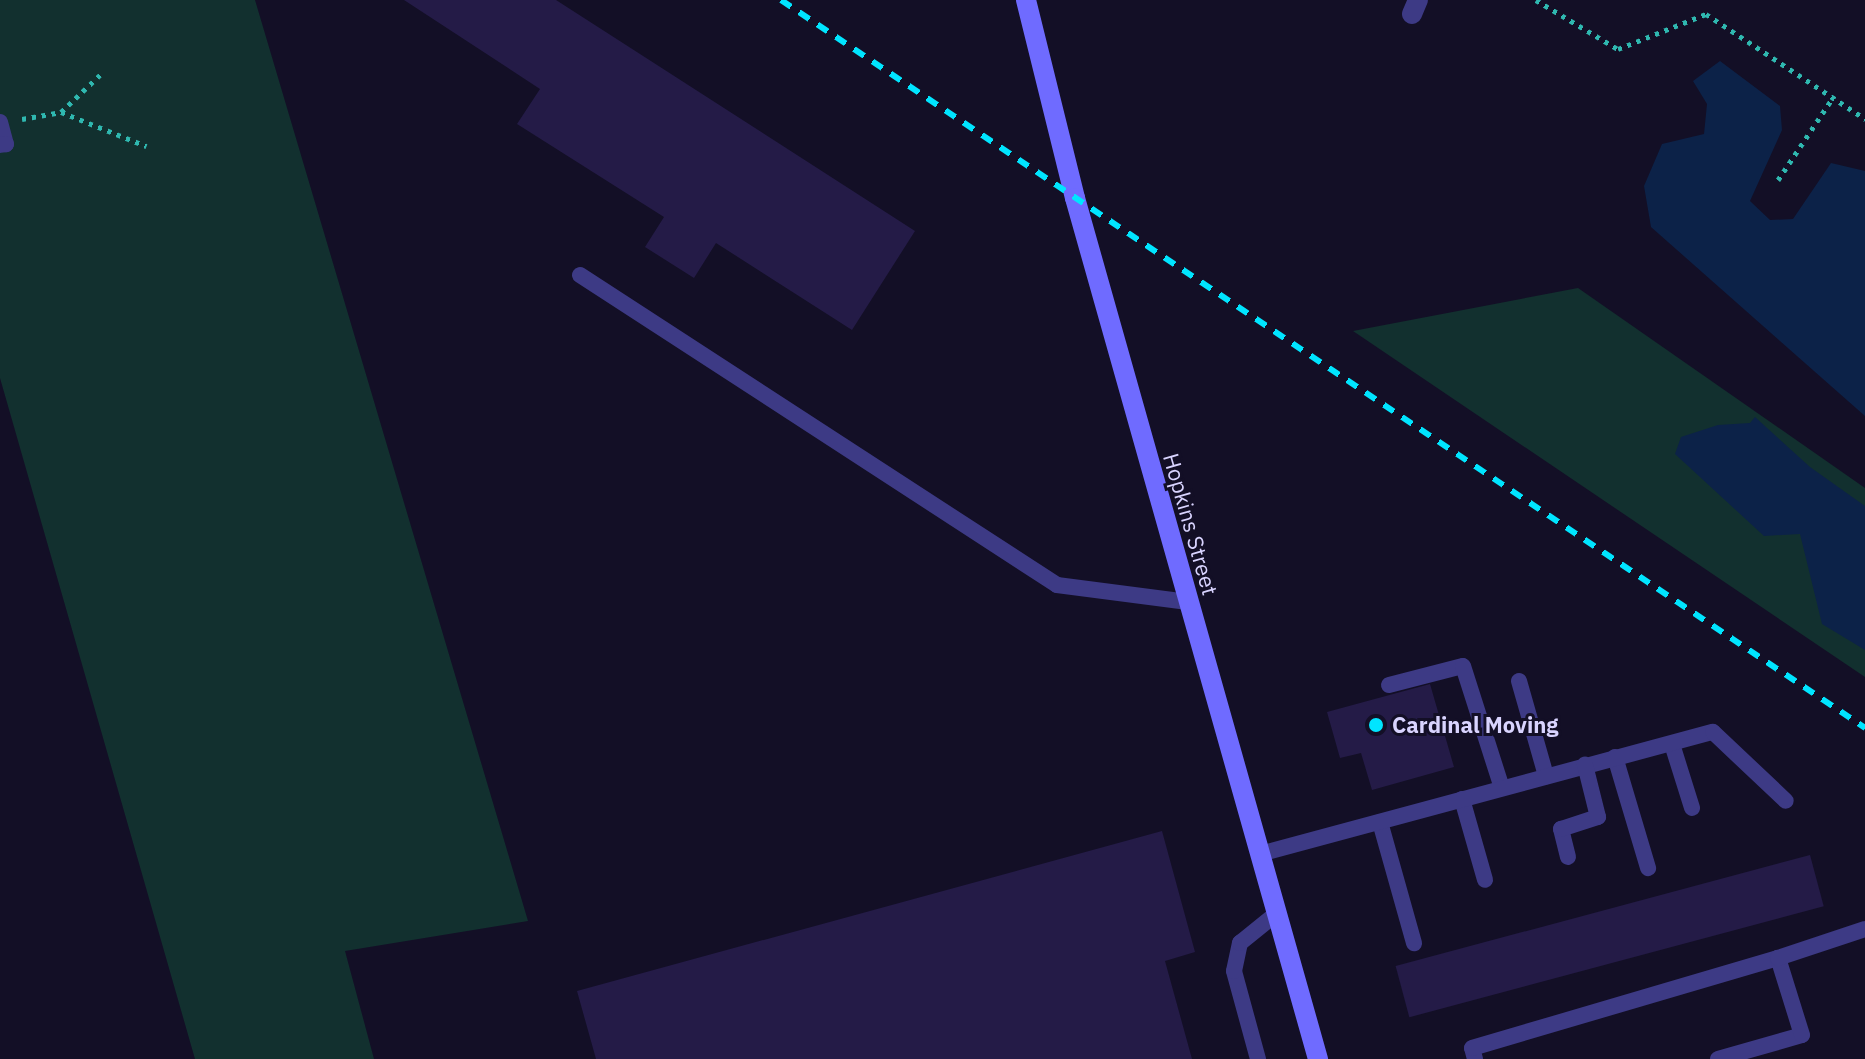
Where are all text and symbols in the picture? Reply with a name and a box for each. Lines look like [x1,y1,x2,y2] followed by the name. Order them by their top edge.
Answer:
[1158,450,1224,598] street label: Hopkins Street
[1392,712,1558,738] place label: Cardinal Moving
[1367,716,1385,734] marker: Cardinal Moving

